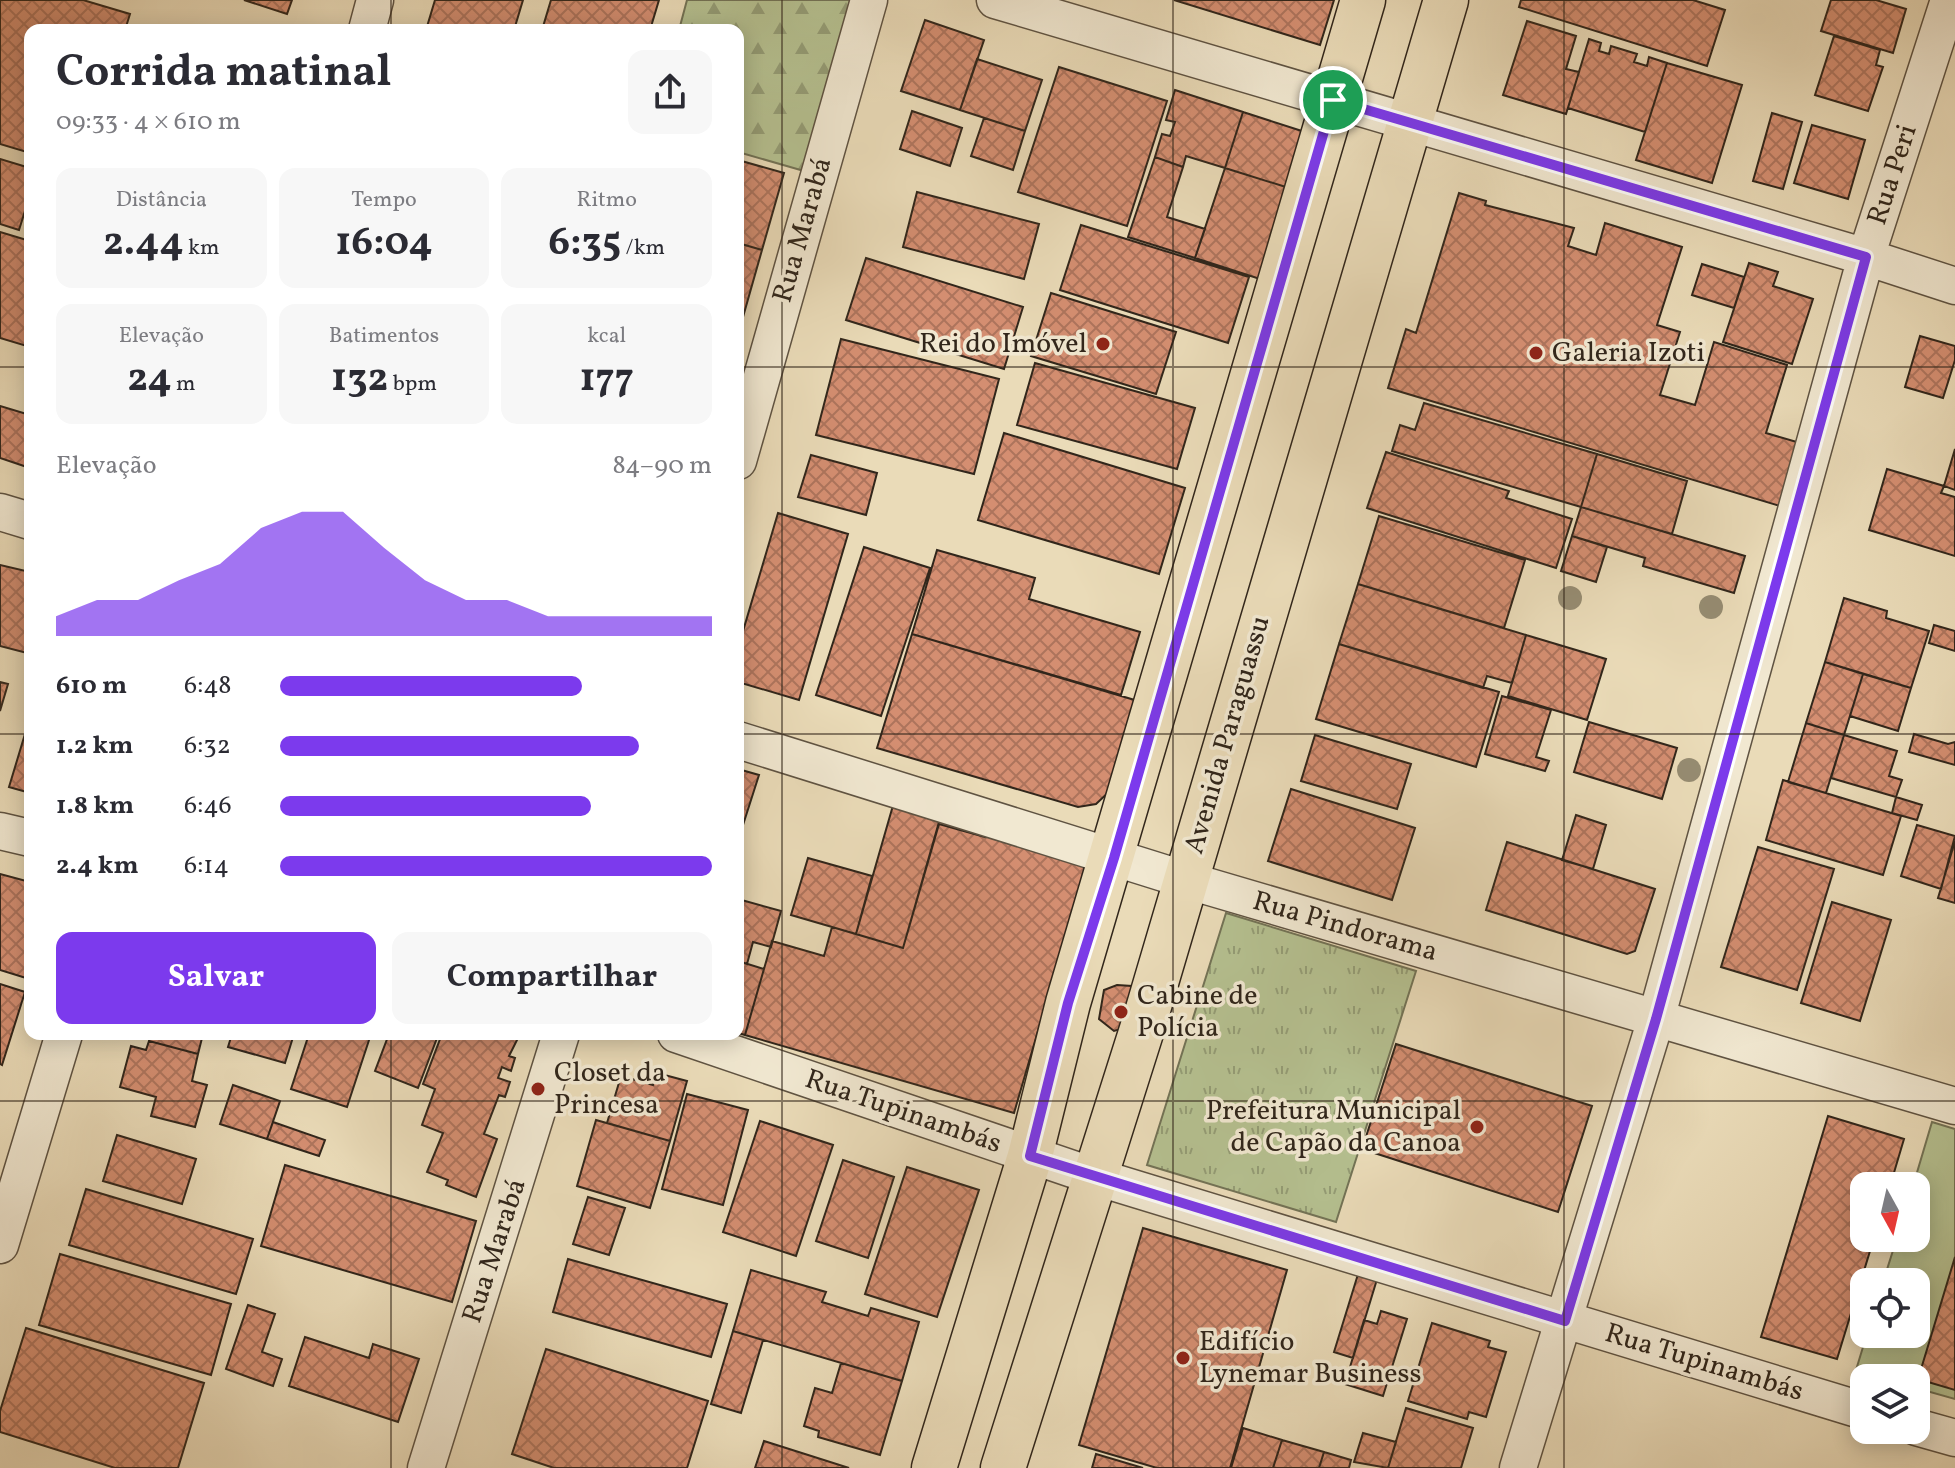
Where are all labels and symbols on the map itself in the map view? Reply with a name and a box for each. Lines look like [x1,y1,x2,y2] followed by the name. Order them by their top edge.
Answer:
[1299,66,1367,134] pin
[1858,120,1928,230] street label: Rua Peri
[764,153,842,307] street label: Rua Marabá
[919,325,1087,364] place label: Rei do Imóvel
[1552,334,1705,373] place label: Galeria Izoti
[1094,335,1112,353] marker: Rei do Imóvel
[1527,344,1545,362] marker: Galeria Izoti
[1175,611,1281,859] street label: Avenida Paraguassu
[1248,882,1442,972] street label: Rua Pindorama
[1137,977,1258,1048] place label: Cabine de Polícia
[1112,1003,1130,1021] marker: Cabine de Polícia
[554,1054,666,1125] place label: Closet da Princesa
[799,1060,1007,1164] street label: Rua Tupinambás
[529,1080,547,1098] marker: Closet da Princesa
[1206,1092,1461,1163] place label: Prefeitura Municipal de Capão da Canoa
[1468,1118,1486,1136] marker: Prefeitura Municipal de Capão da Canoa
[1850,1172,1930,1252] north arrow
[453,1174,537,1328] street label: Rua Marabá
[1600,1314,1808,1412] street label: Rua Tupinambás
[1199,1323,1422,1394] place label: Edifício Lynemar Business
[1174,1349,1192,1367] marker: Edifício Lynemar Business

